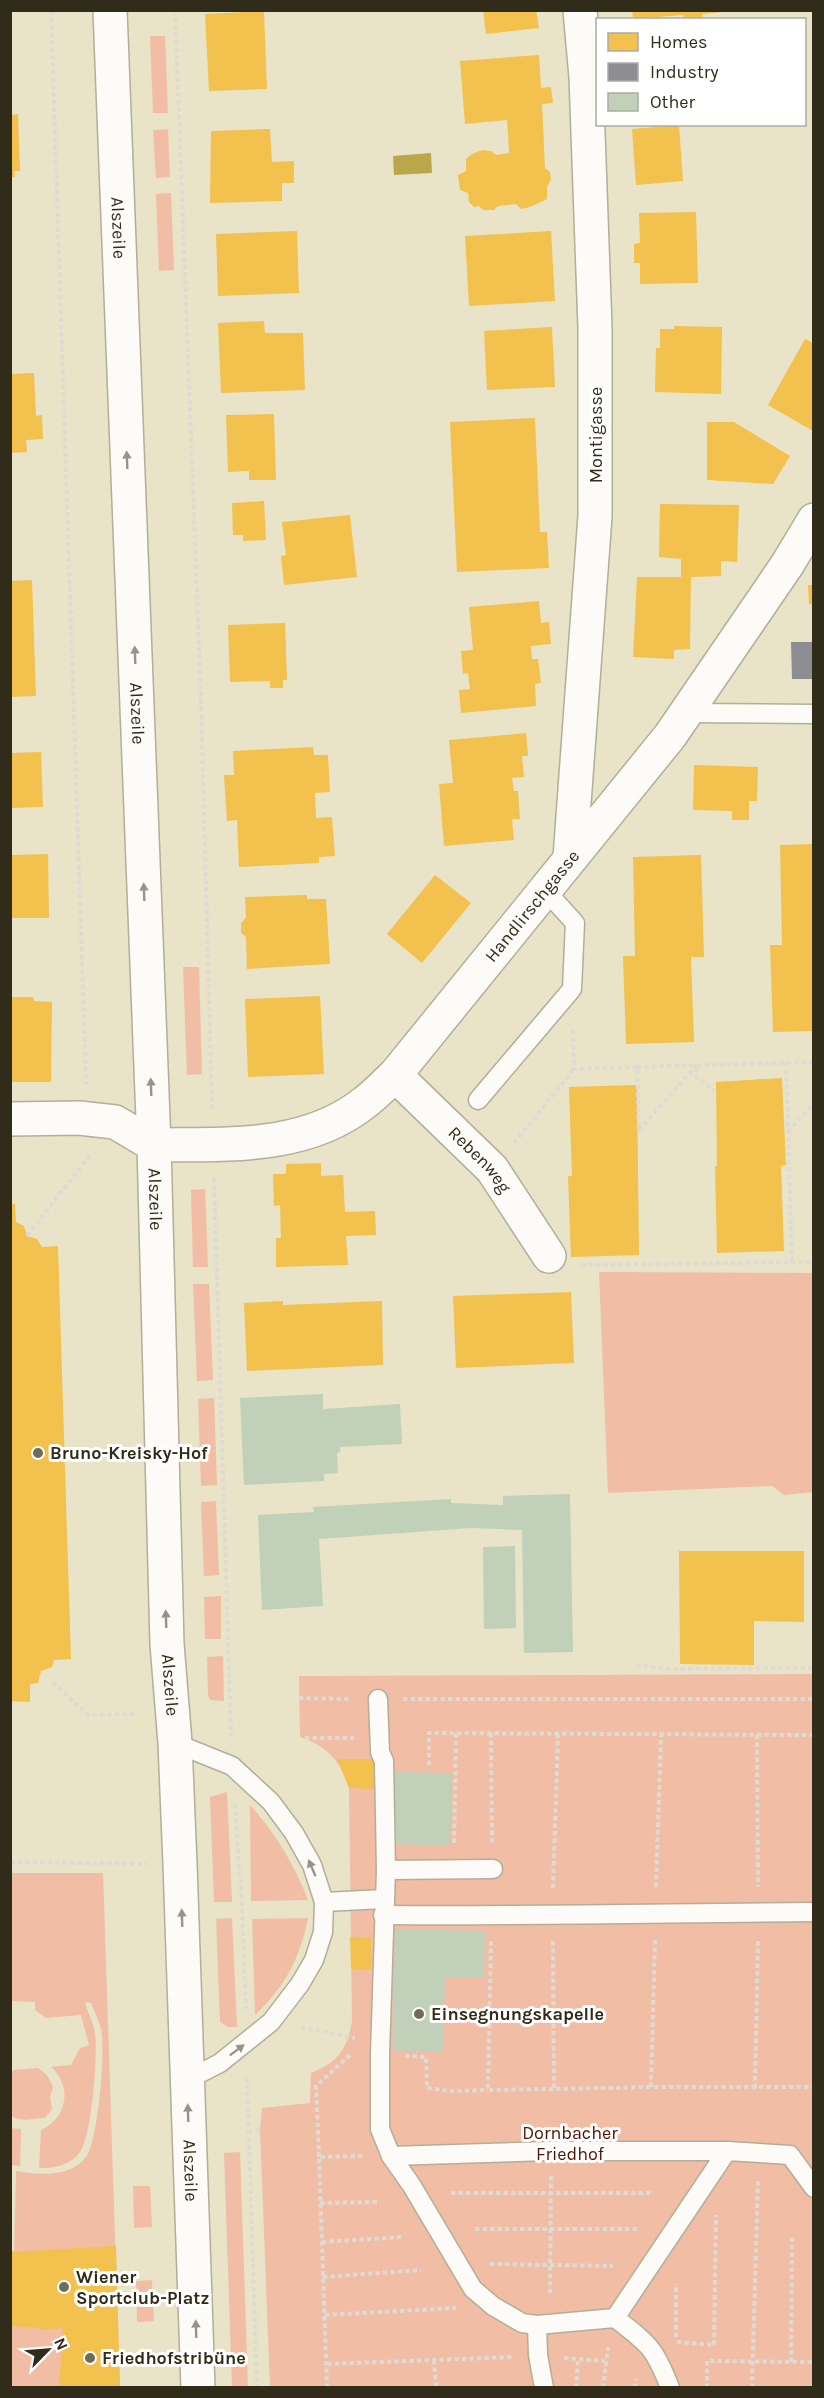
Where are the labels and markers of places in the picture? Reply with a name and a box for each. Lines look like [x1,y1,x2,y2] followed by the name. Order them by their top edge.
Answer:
[50,1442,208,1464] place label: Bruno-Kreisky-Hof
[31,1446,45,1460] marker: Bruno-Kreisky-Hof
[431,2003,604,2025] place label: Einsegnungskapelle
[412,2007,426,2021] marker: Einsegnungskapelle
[76,2266,209,2309] place label: Wiener Sportclub-Platz
[57,2280,71,2294] marker: Wiener Sportclub-Platz
[102,2347,246,2369] place label: Friedhofstribüne
[83,2351,97,2365] marker: Friedhofstribüne

